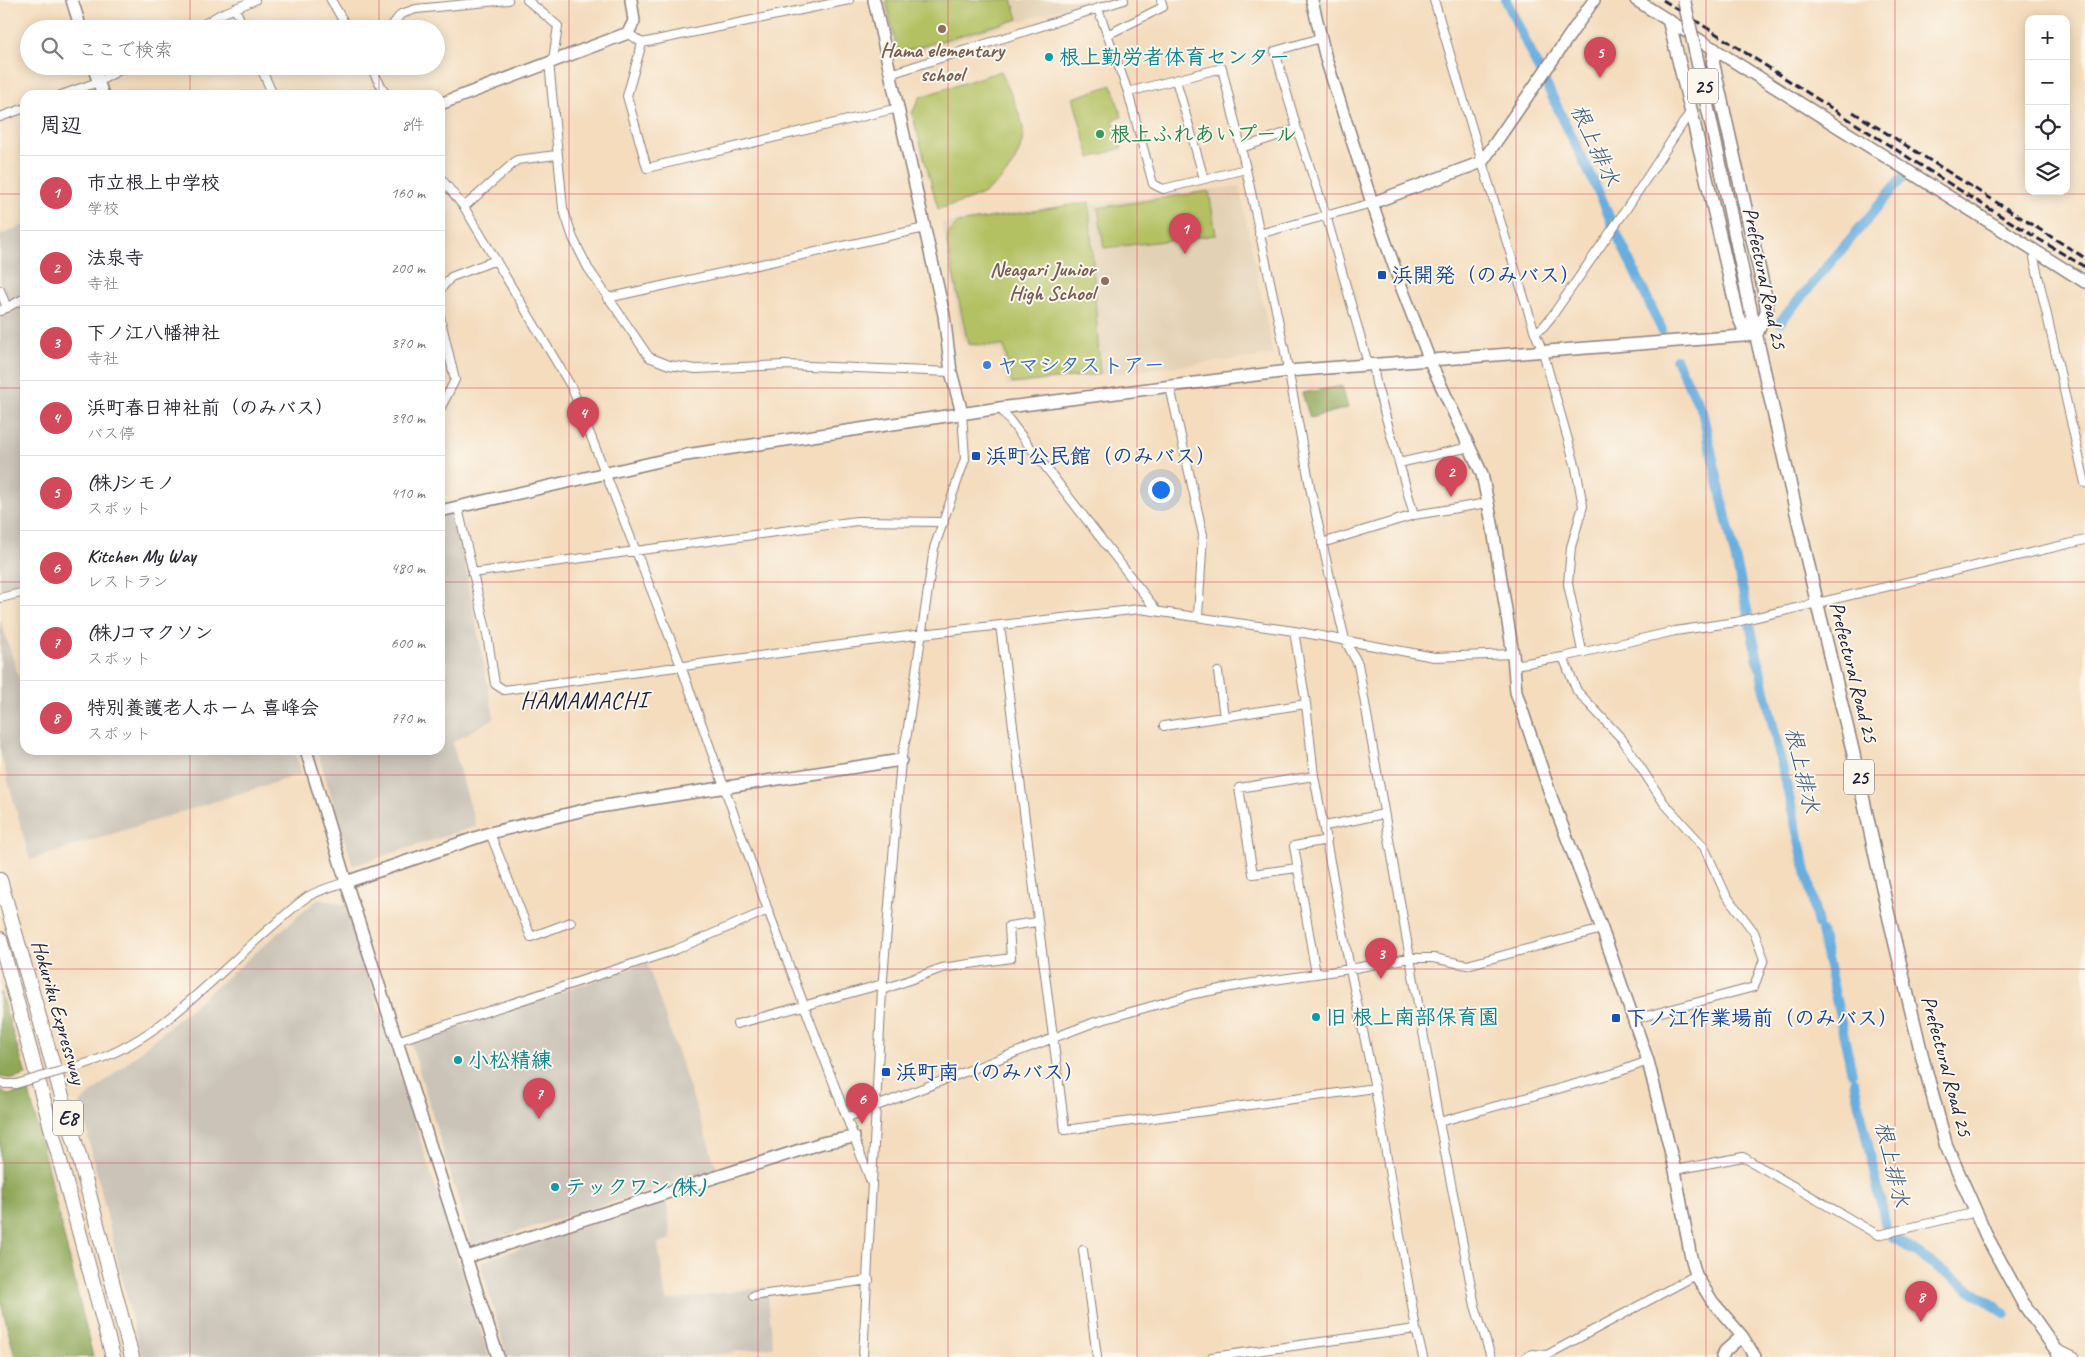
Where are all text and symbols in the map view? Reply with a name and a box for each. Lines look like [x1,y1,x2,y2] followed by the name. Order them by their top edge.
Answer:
[2025,15,2070,195] map controls
[2025,15,2070,60] button: +
[20,20,445,75] search box
[936,23,948,35] marker: Hama elementary school
[38,34,66,62] icon: search
[880,37,1006,87] place label: Hama elementary school
[1584,37,1616,78] pin: 5
[78,38,173,62] text: ここで検索
[1059,44,1290,70] place label: 根上勤労者体育センター
[1043,51,1055,63] marker: 根上勤労者体育センター
[2025,60,2070,105] button: −
[1688,68,1718,104] road number: 25
[1564,99,1626,191] water label: 根上排水
[2025,105,2070,150] button: locate
[40,112,82,138] text: 周辺
[402,115,425,135] text: 8件
[1110,121,1297,147] place label: 根上ふれあいプール
[1094,128,1106,140] marker: 根上ふれあいプール
[2025,150,2070,195] button: layers
[87,171,220,195] text: 市立根上中学校
[52,183,60,203] text: 1
[391,183,425,203] text: 160 m
[87,199,119,219] text: 学校
[1737,205,1793,353] street label: Prefectural Road 25
[1169,213,1201,254] pin: 1
[87,246,144,270] text: 法泉寺
[990,256,1099,306] place label: Neagari Junior High School
[52,258,60,278] text: 2
[391,258,425,278] text: 200 m
[1392,262,1581,288] place label: 浜開発（のみバス）
[1376,269,1388,281] marker: 浜開発（のみバス）
[87,274,119,294] text: 寺社
[1099,275,1111,287] marker: Neagari Junior High School
[87,321,220,345] text: 下ノ江八幡神社
[52,333,60,353] text: 3
[391,333,425,353] text: 370 m
[87,349,119,369] text: 寺社
[997,352,1165,378] place label: ヤマシタストアー
[981,359,993,371] marker: ヤマシタストアー
[87,396,334,420] text: 浜町春日神社前（のみバス）
[567,397,599,438] pin: 4
[52,408,60,428] text: 4
[391,408,425,428] text: 390 m
[87,424,135,444] text: バス停
[986,443,1217,469] place label: 浜町公民館（のみバス）
[970,450,982,462] marker: 浜町公民館（のみバス）
[1435,456,1467,497] pin: 2
[87,471,175,495] text: (株)シモノ
[1148,477,1174,503] your location
[53,483,59,503] text: 5
[391,483,425,503] text: 410 m
[87,499,151,519] text: スポット
[87,544,196,568] text: Kitchen My Way
[52,558,60,578] text: 6
[391,558,425,578] text: 480 m
[87,572,168,592] text: レストラン
[1824,599,1884,747] street label: Prefectural Road 25
[87,621,213,645] text: (株)コマクソン
[52,633,60,653] text: 7
[391,633,425,653] text: 600 m
[87,649,151,669] text: スポット
[520,685,652,715] district label: HAMAMACHI
[87,696,319,720] text: 特別養護老人ホーム 喜峰会
[52,708,60,728] text: 8
[391,708,425,728] text: 770 m
[87,724,151,744] text: スポット
[1778,724,1826,816] water label: 根上排水
[1844,760,1874,794] road number: 25
[26,937,92,1089] street label: Hokuriku Expressway
[1365,938,1397,979] pin: 3
[1916,993,1979,1141] street label: Prefectural Road 25
[1326,1004,1499,1030] place label: 旧 根上南部保育園
[1626,1005,1899,1031] place label: 下ノ江作業場前（のみバス）
[1310,1011,1322,1023] marker: 旧 根上南部保育園
[1610,1012,1622,1024] marker: 下ノ江作業場前（のみバス）
[468,1047,552,1073] place label: 小松精練
[452,1054,464,1066] marker: 小松精練
[896,1059,1085,1085] place label: 浜町南（のみバス）
[880,1066,892,1078] marker: 浜町南（のみバス）
[523,1078,555,1119] pin: 7
[846,1083,878,1124] pin: 6
[53,1100,83,1136] road number: E8
[1868,1118,1916,1210] water label: 根上排水
[565,1174,707,1200] place label: テックワン(株)
[549,1181,561,1193] marker: テックワン(株)
[1905,1281,1937,1322] pin: 8

